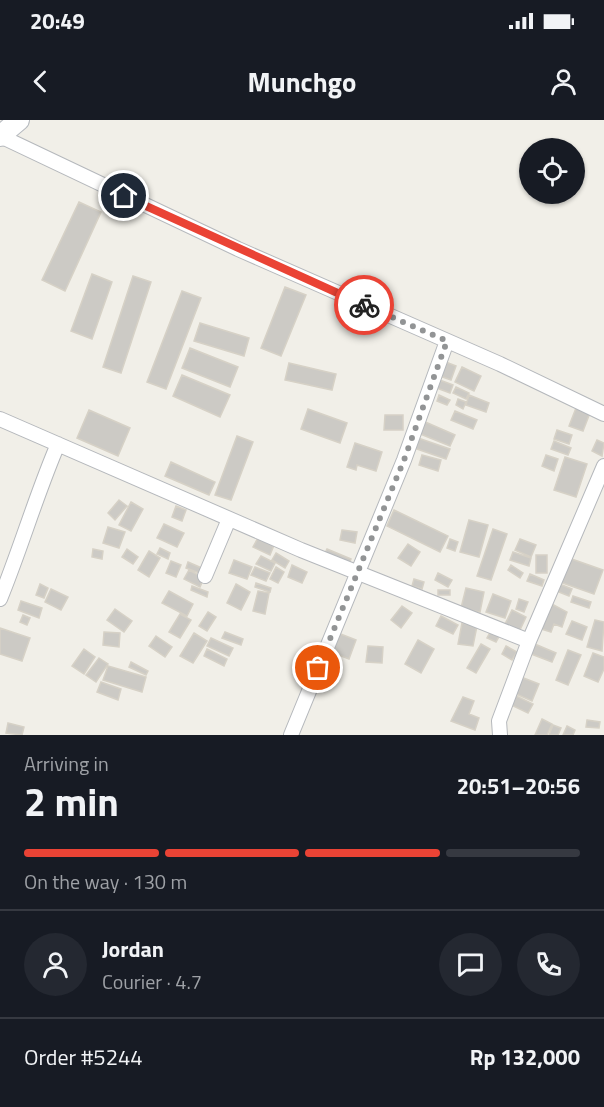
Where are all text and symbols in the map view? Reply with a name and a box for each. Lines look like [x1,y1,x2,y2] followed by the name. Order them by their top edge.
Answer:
[30,4,85,38] text: 20:49
[248,61,356,102] text: Munchgo
[24,65,57,98] icon: back
[547,65,580,98] icon: person
[519,138,585,204] map controls
[519,138,585,204] button: locate
[98,170,149,221] pin
[107,179,140,212] icon: home
[334,275,394,335] courier
[348,289,381,322] icon: bike
[292,642,343,693] pin
[301,651,334,684] icon: bag
[24,748,109,779] text: Arriving in
[457,769,580,803] text: 20:51–20:56
[24,772,119,831] text: 2 min
[24,866,187,897] text: On the way · 130 m
[102,932,164,966] text: Jordan
[24,933,87,996] button: person
[439,933,502,996] button: chat
[517,933,580,996] button: phone
[102,966,202,997] text: Courier · 4.7
[24,1040,143,1074] text: Order #5244
[470,1040,580,1074] text: Rp 132,000

